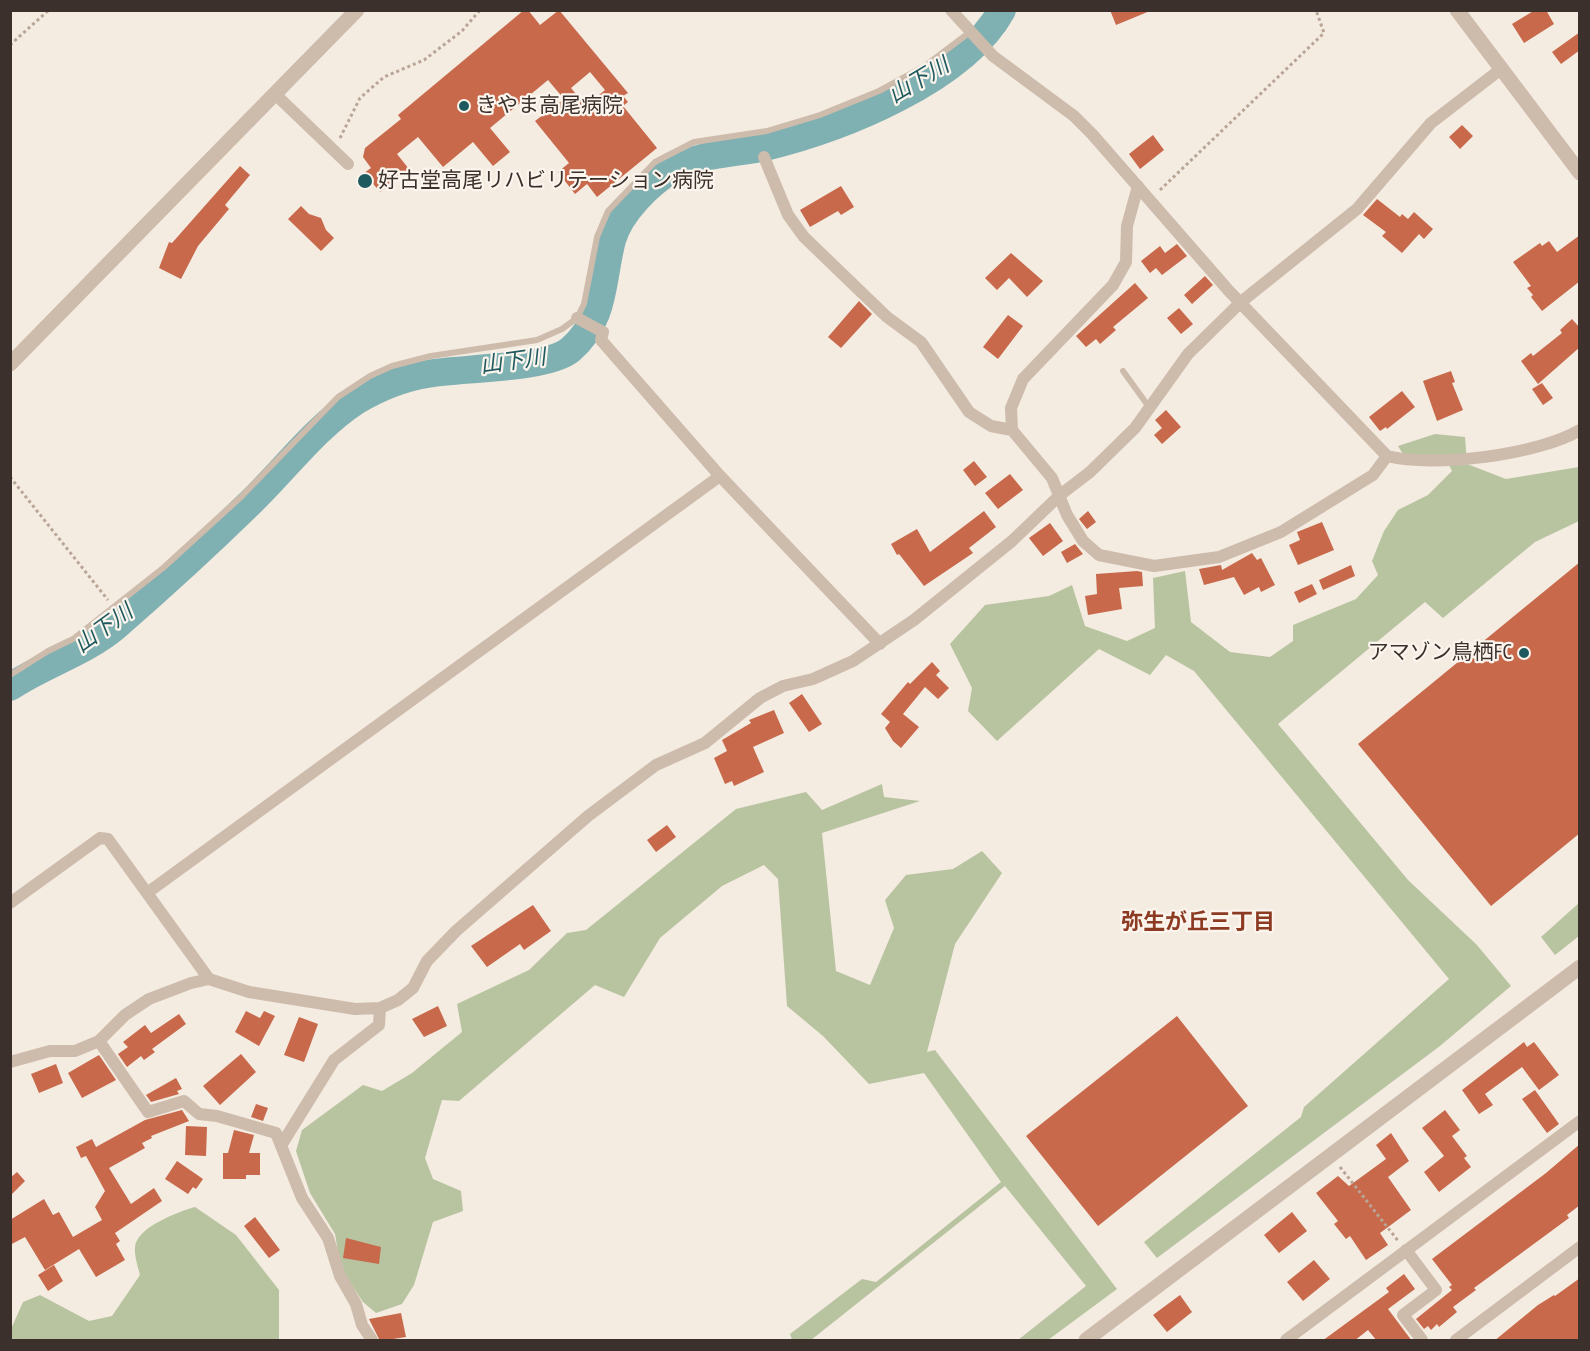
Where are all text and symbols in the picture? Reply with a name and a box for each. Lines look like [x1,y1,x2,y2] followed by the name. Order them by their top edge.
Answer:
[884,53,954,109] water label: 山下川
[476,93,623,119] place label: きやま高尾病院
[457,99,471,113] marker: きやま高尾病院
[378,168,714,194] place label: 好古堂高尾リハビリテーション病院
[356,172,374,190] marker: 好古堂高尾リハビリテーション病院
[478,344,548,380] water label: 山下川
[70,599,138,659] water label: 山下川
[1368,640,1512,666] place label: アマゾン鳥栖FC
[1517,646,1531,660] marker: アマゾン鳥栖FC
[1121,910,1275,936] district label: 弥生が丘三丁目

